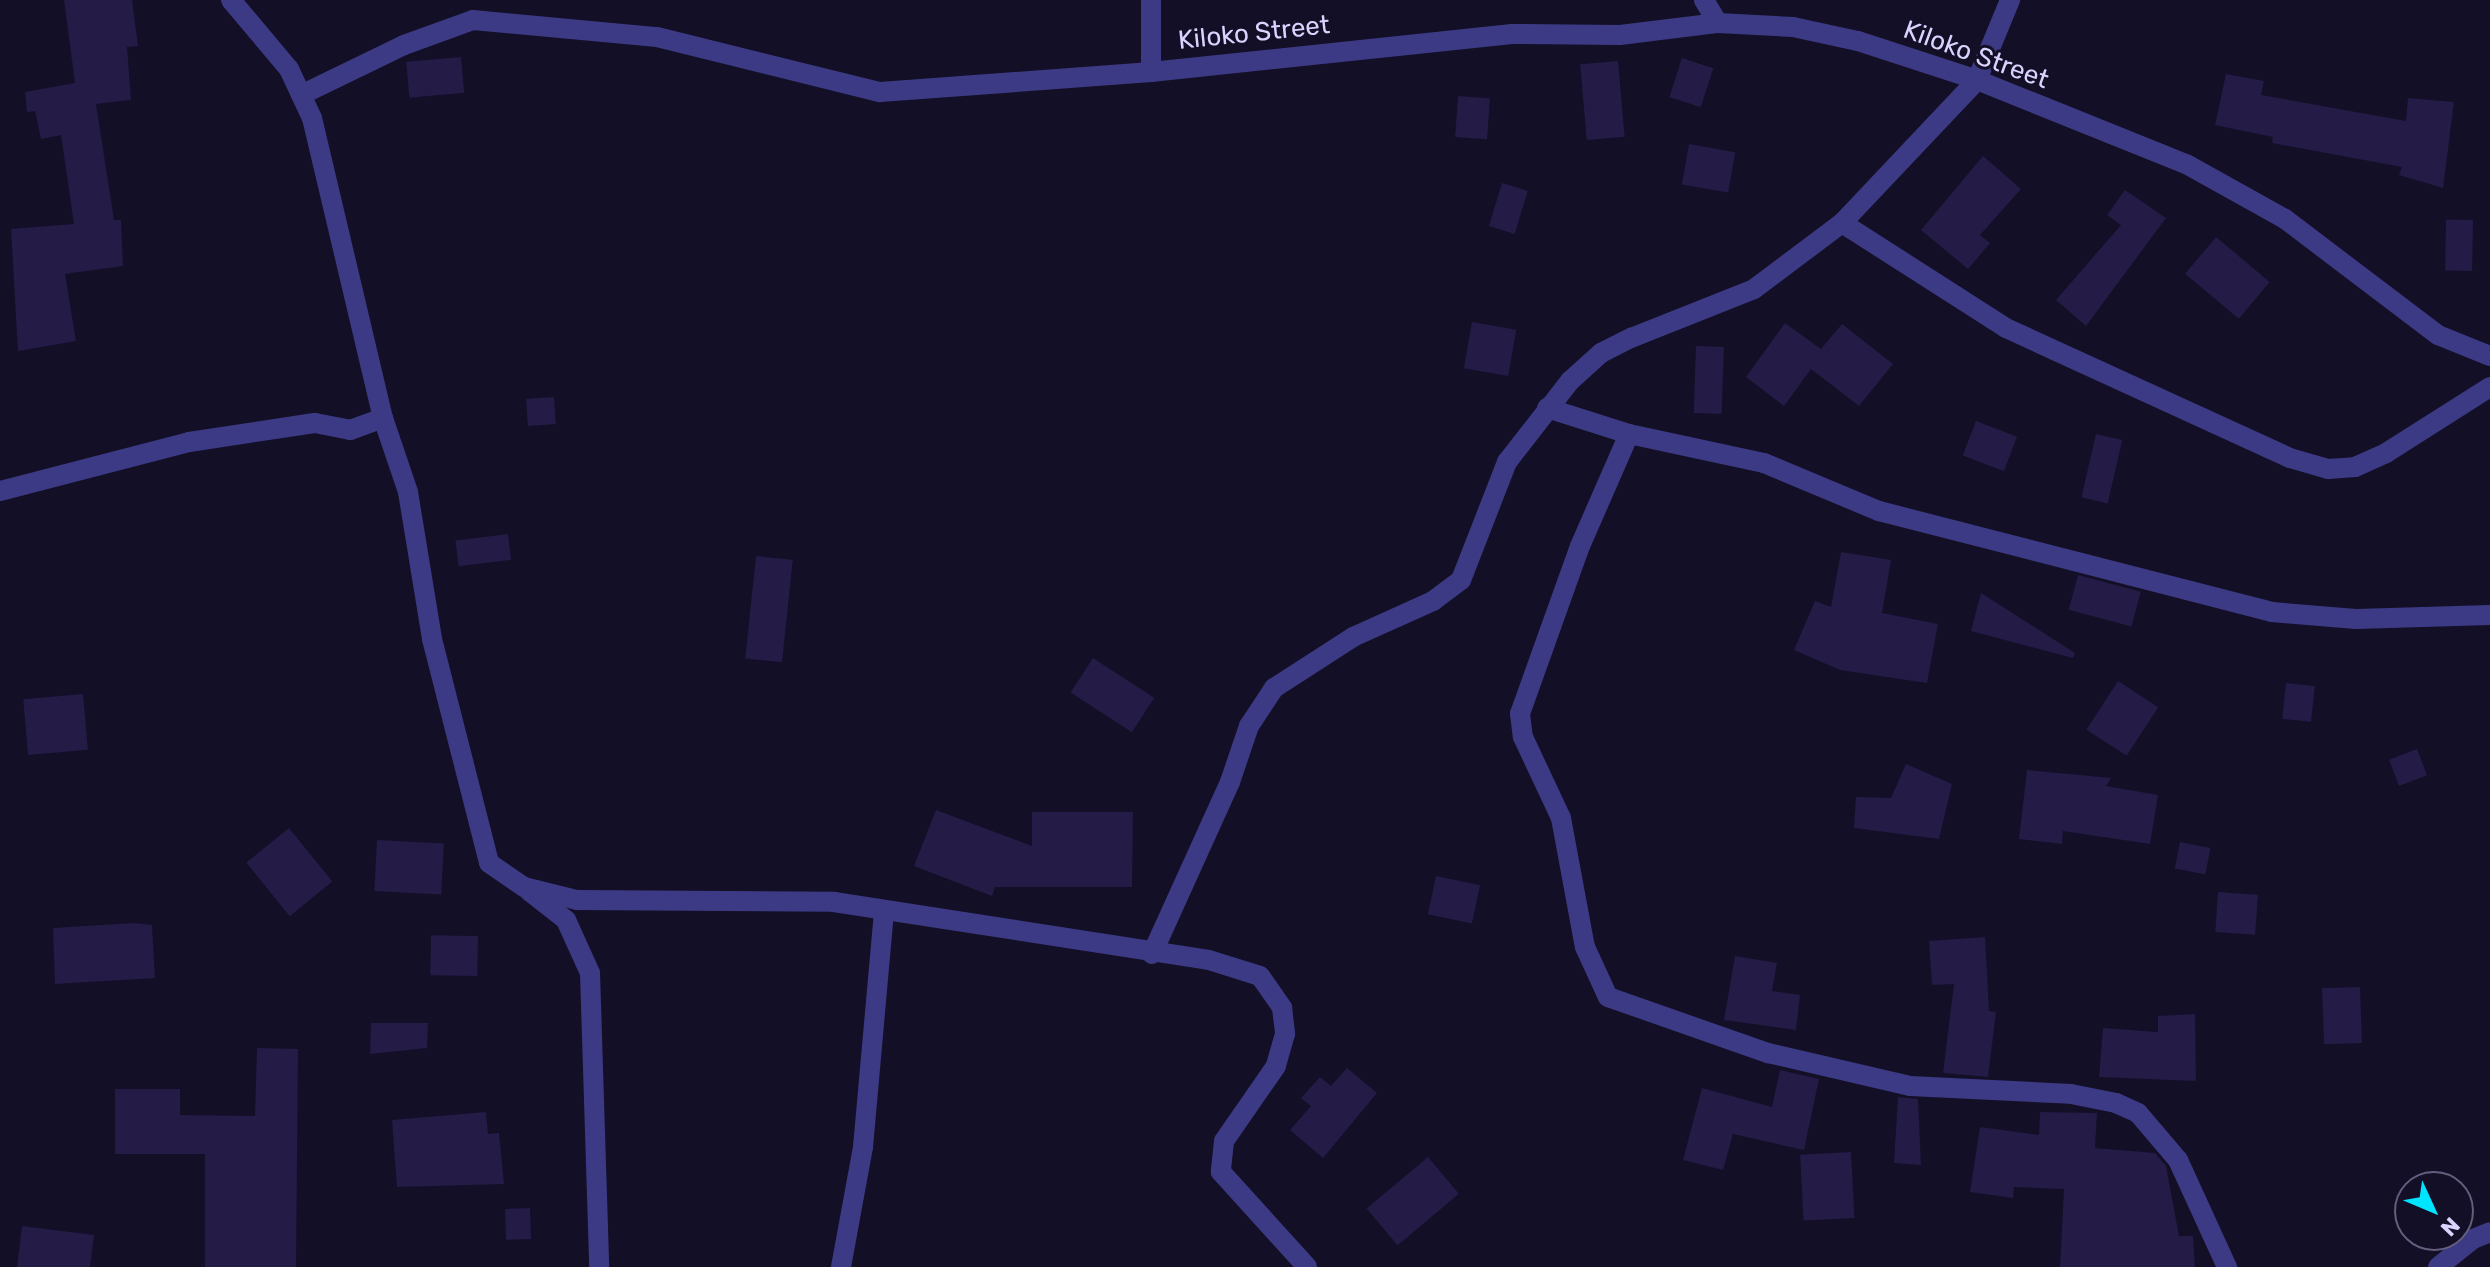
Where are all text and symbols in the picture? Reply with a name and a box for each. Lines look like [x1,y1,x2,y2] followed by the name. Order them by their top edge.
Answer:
[1177,10,1331,56] street label: Kiloko Street
[1899,14,2053,96] street label: Kiloko Street
[2394,1171,2474,1251] north arrow
[2435,1212,2465,1242] text: N

